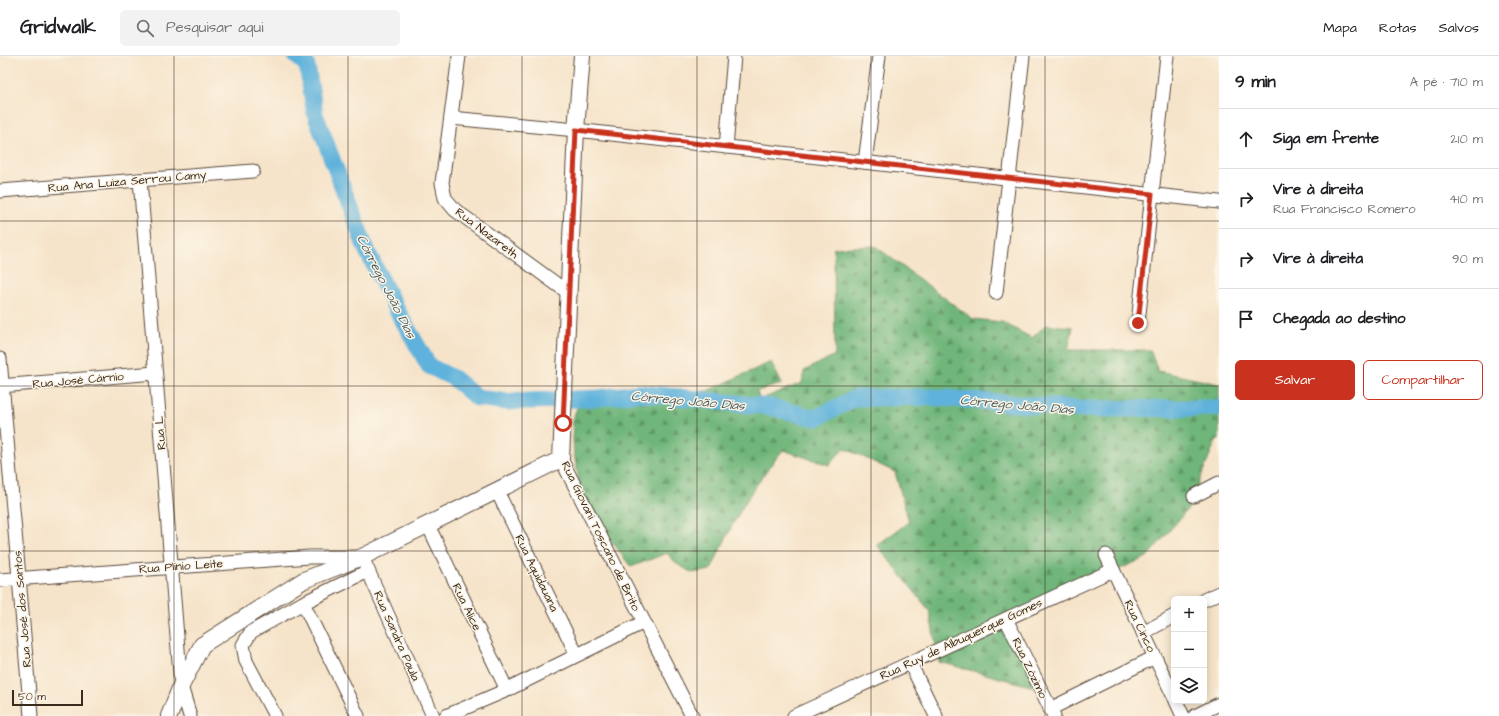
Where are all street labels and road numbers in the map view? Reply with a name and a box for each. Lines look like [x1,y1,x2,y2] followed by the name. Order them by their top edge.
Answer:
[47,166,207,198] street label: Rua Ana Luiza Serrou Camy
[452,204,522,263] street label: Rua Nazareth
[32,368,125,393] street label: Rua José Cárnio
[150,415,170,451] street label: Rua L
[557,458,644,614] street label: Rua Giovani Toscano de Brito
[511,532,563,615] street label: Rua Aquidauana
[9,550,36,668] street label: Rua José dos Santos
[138,555,224,578] street label: Rua Plínio Leite
[448,581,486,634] street label: Rua Alice
[369,588,424,684] street label: Rua Sandra Paula
[877,594,1046,686] street label: Rua Ruy de Albuquerque Gomes
[1120,597,1160,655] street label: Rua Cinco
[1008,635,1052,702] street label: Rua Zózimo

